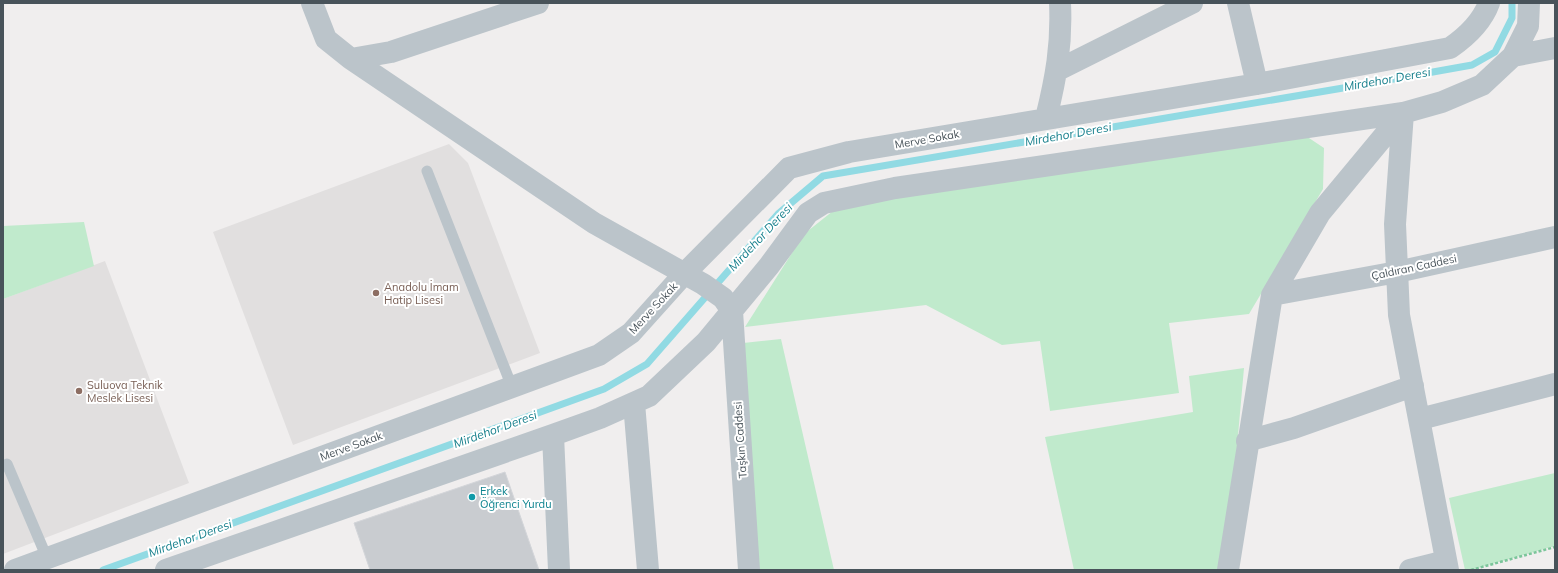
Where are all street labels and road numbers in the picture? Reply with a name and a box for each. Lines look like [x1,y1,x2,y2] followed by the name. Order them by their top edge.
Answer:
[894,126,961,152] street label: Merve Sokak
[1370,251,1458,283] street label: Çaldıran Caddesi
[626,279,681,337] street label: Merve Sokak
[730,401,750,479] street label: Taşkın Caddesi
[318,428,384,464] street label: Merve Sokak

